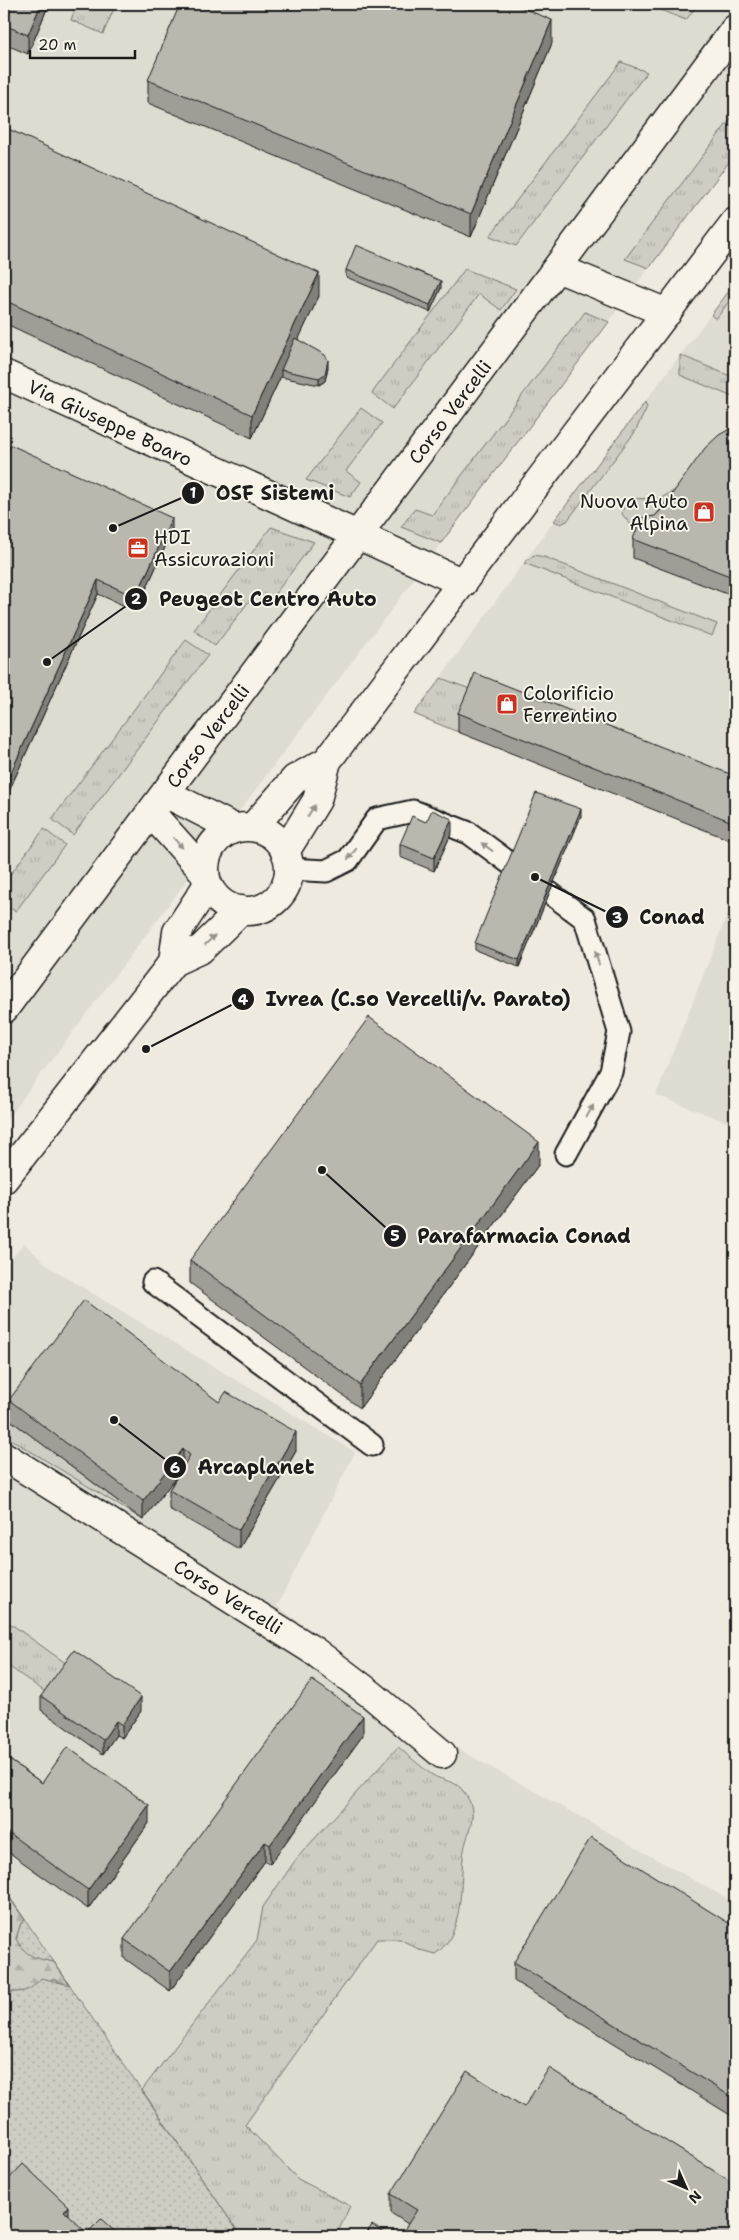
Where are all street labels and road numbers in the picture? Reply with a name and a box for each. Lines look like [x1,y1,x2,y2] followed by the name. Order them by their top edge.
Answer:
[403,355,497,469] street label: Corso Vercelli
[24,374,196,472] street label: Via Giuseppe Boaro
[161,679,255,793] street label: Corso Vercelli
[169,1554,287,1640] street label: Corso Vercelli

